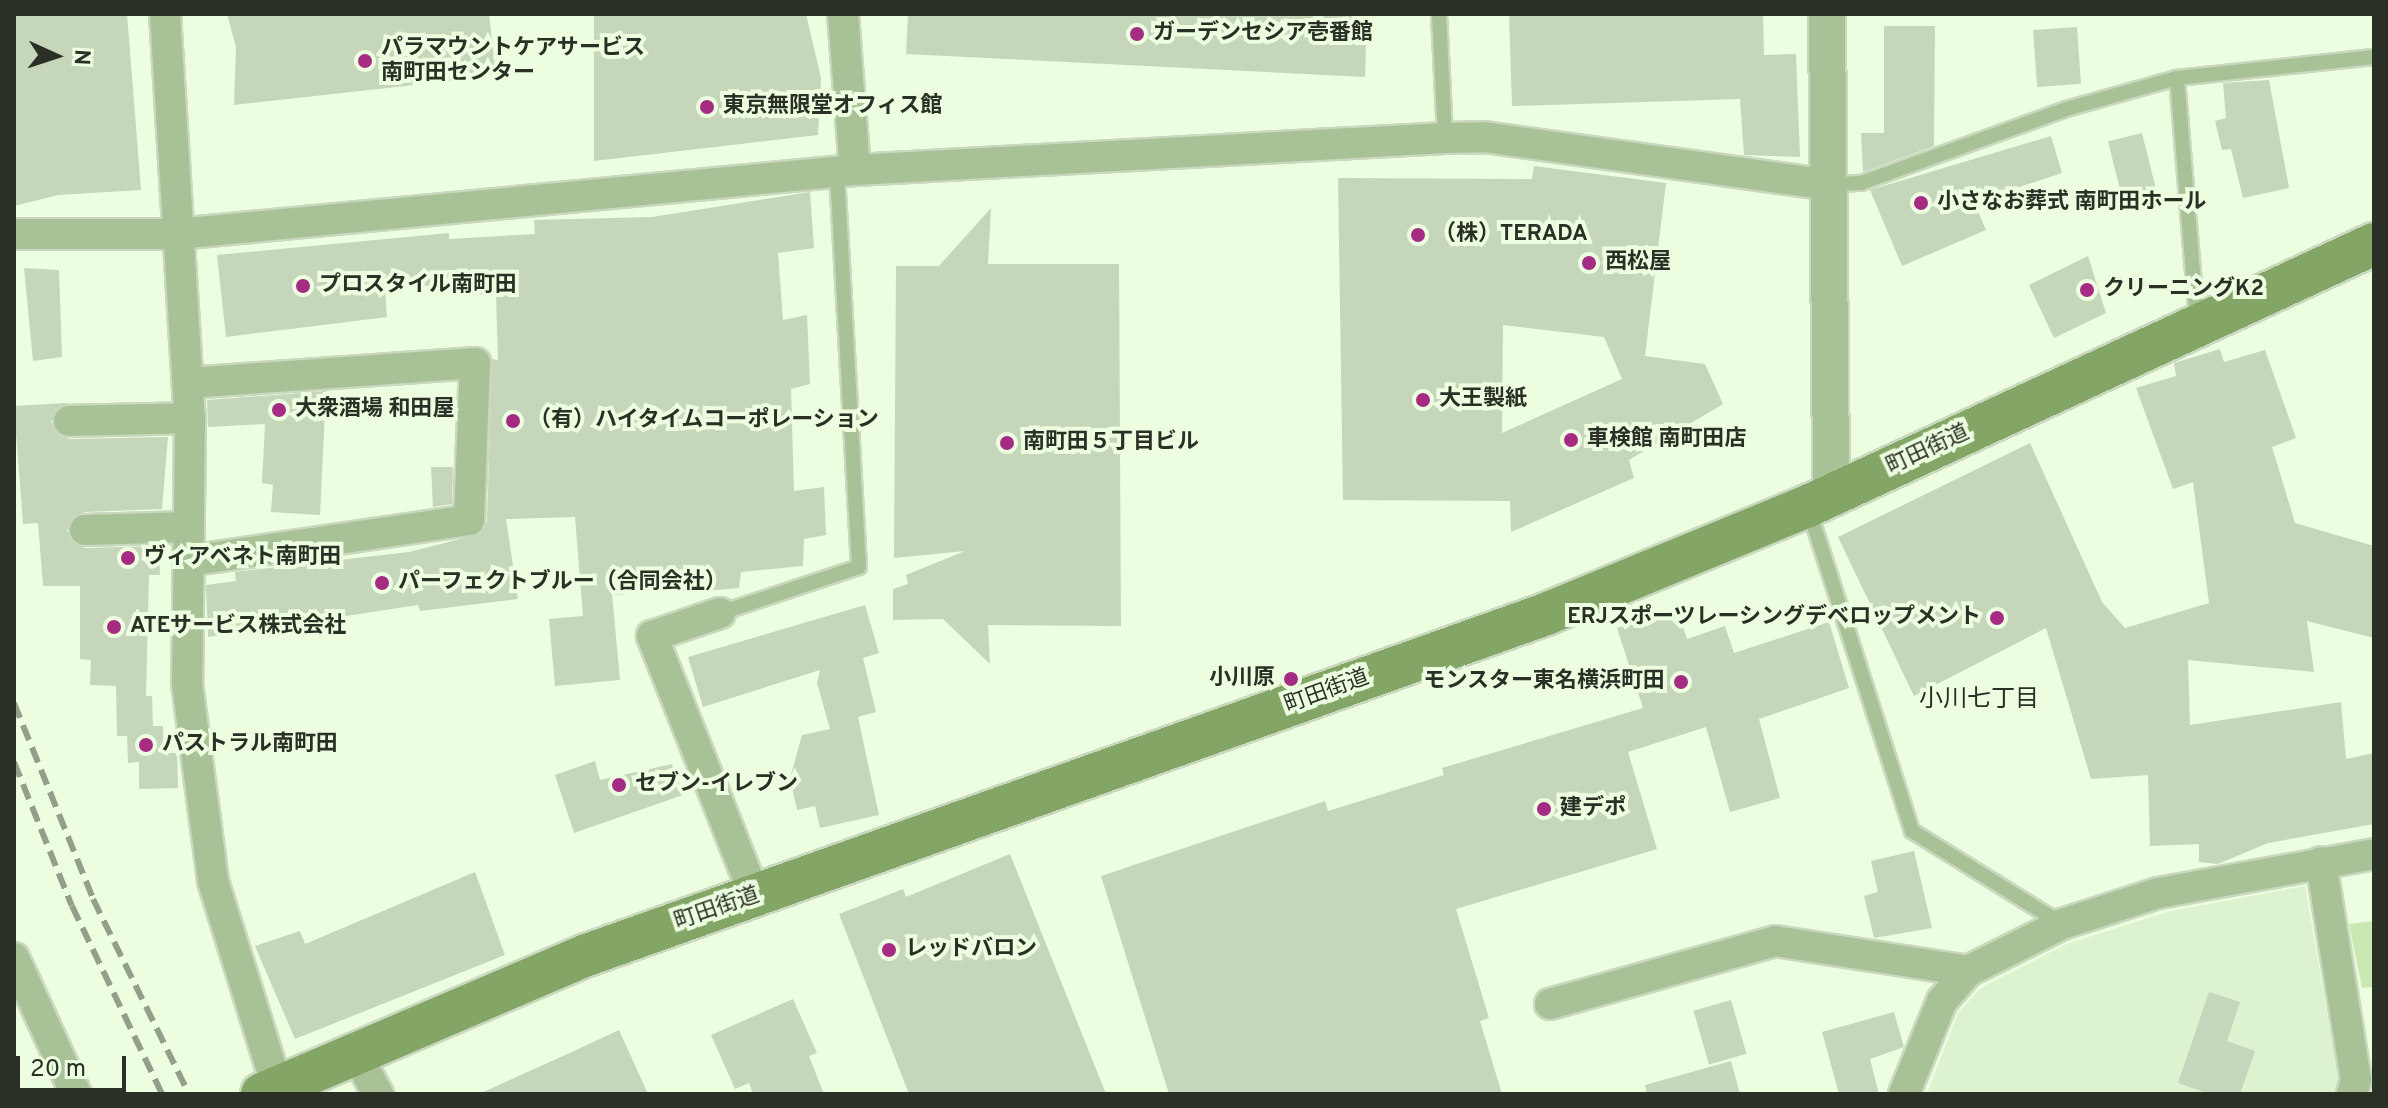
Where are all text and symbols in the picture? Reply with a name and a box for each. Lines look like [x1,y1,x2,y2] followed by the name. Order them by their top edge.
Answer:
[16,16,96,96] north arrow
[1153,21,1373,47] place label: ガーデンセシア壱番館
[1128,25,1146,43] marker: ガーデンセシア壱番館
[381,35,645,86] place label: パラマウントケアサービス 南町田センター
[67,49,94,66] text: N
[356,52,374,70] marker: パラマウントケアサービス 南町田センター
[723,94,943,120] place label: 東京無限堂オフィス館
[698,98,716,116] marker: 東京無限堂オフィス館
[1937,190,2206,216] place label: 小さなお葬式 南町田ホール
[1912,194,1930,212] marker: 小さなお葬式 南町田ホール
[1434,222,1588,248] place label: （株）TERADA
[1409,226,1427,244] marker: （株）TERADA
[1605,250,1671,276] place label: 西松屋
[1580,254,1598,272] marker: 西松屋
[319,273,517,299] place label: プロスタイル南町田
[294,277,312,295] marker: プロスタイル南町田
[2103,277,2264,303] place label: クリーニングK2
[2078,281,2096,299] marker: クリーニングK2
[1439,387,1527,413] place label: 大王製紙
[1414,391,1432,409] marker: 大王製紙
[295,397,454,423] place label: 大衆酒場 和田屋
[270,401,288,419] marker: 大衆酒場 和田屋
[529,408,881,434] place label: （有）ハイタイムコーポレーション
[504,412,522,430] marker: （有）ハイタイムコーポレーション
[1883,419,1973,481] street label: 町田街道
[1587,427,1746,453] place label: 車検館 南町田店
[1023,430,1199,456] place label: 南町田５丁目ビル
[1562,431,1580,449] marker: 車検館 南町田店
[998,434,1016,452] marker: 南町田５丁目ビル
[144,545,342,571] place label: ヴィアベネト南町田
[119,549,137,567] marker: ヴィアベネト南町田
[398,570,728,596] place label: パーフェクトブルー（合同会社）
[373,574,391,592] marker: パーフェクトブルー（合同会社）
[1566,605,1981,631] place label: ERJスポーツレーシングデベロップメント
[1988,609,2006,627] marker: ERJスポーツレーシングデベロップメント
[130,614,346,640] place label: ATEサービス株式会社
[105,618,123,636] marker: ATEサービス株式会社
[1281,665,1373,719] street label: 町田街道
[1209,666,1275,692] place label: 小川原
[1423,669,1665,695] place label: モンスター東名横浜町田
[1282,670,1300,688] marker: 小川原
[1672,673,1690,691] marker: モンスター東名横浜町田
[1919,687,2039,715] district label: 小川七丁目
[162,732,338,758] place label: パストラル南町田
[137,736,155,754] marker: パストラル南町田
[635,772,798,798] place label: セブン-イレブン
[610,776,628,794] marker: セブン-イレブン
[1560,796,1626,822] place label: 建デポ
[1535,800,1553,818] marker: 建デポ
[671,882,763,936] street label: 町田街道
[905,937,1037,963] place label: レッドバロン
[880,941,898,959] marker: レッドバロン
[20,1040,130,1090] scale bar
[30,1055,86,1085] text: 20 m

